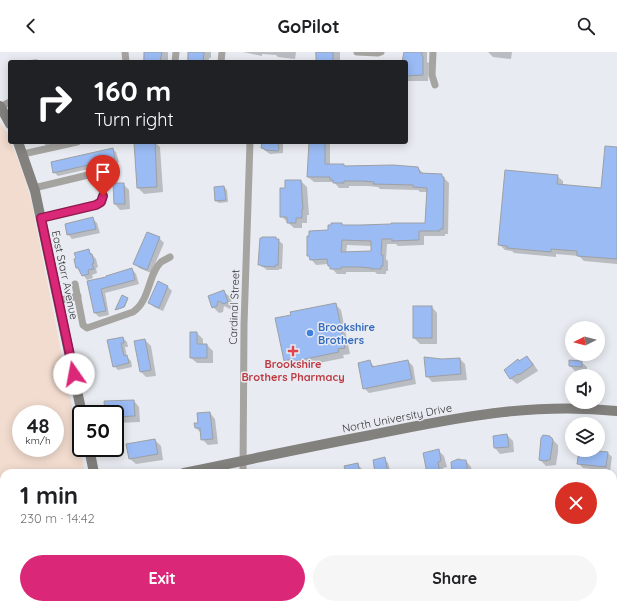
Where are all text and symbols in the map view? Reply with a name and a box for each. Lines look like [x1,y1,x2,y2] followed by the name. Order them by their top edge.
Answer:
[20,15,42,37] icon: back
[277,15,340,38] text: GoPilot
[575,15,597,37] icon: search
[94,73,171,108] text: 160 m
[28,76,80,128] icon: right
[94,108,174,131] text: Turn right
[86,155,120,196] pin
[92,161,114,183] icon: arrive
[49,229,81,321] street label: East Starr Avenue
[226,269,242,345] street label: Cardinal Street
[318,320,376,347] place label: Brookshire Brothers
[565,321,605,361] north arrow
[565,321,605,457] map controls
[305,328,315,338] marker: Brookshire Brothers
[288,346,298,356] marker: Brookshire Brothers Pharmacy
[53,353,95,395] position arrow
[241,357,345,384] place label: Brookshire Brothers Pharmacy
[565,369,605,409] button: sound
[341,400,453,436] street label: North University Drive
[72,405,124,457] speed limit sign: 50
[27,413,49,438] text: 48
[565,417,605,457] button: layers
[25,434,51,447] text: km/h
[20,480,78,510] text: 1 min
[555,482,597,524] button: close
[20,510,95,526] text: 230 m · 14:42
[20,555,305,601] button: Exit
[313,555,597,601] button: Share

